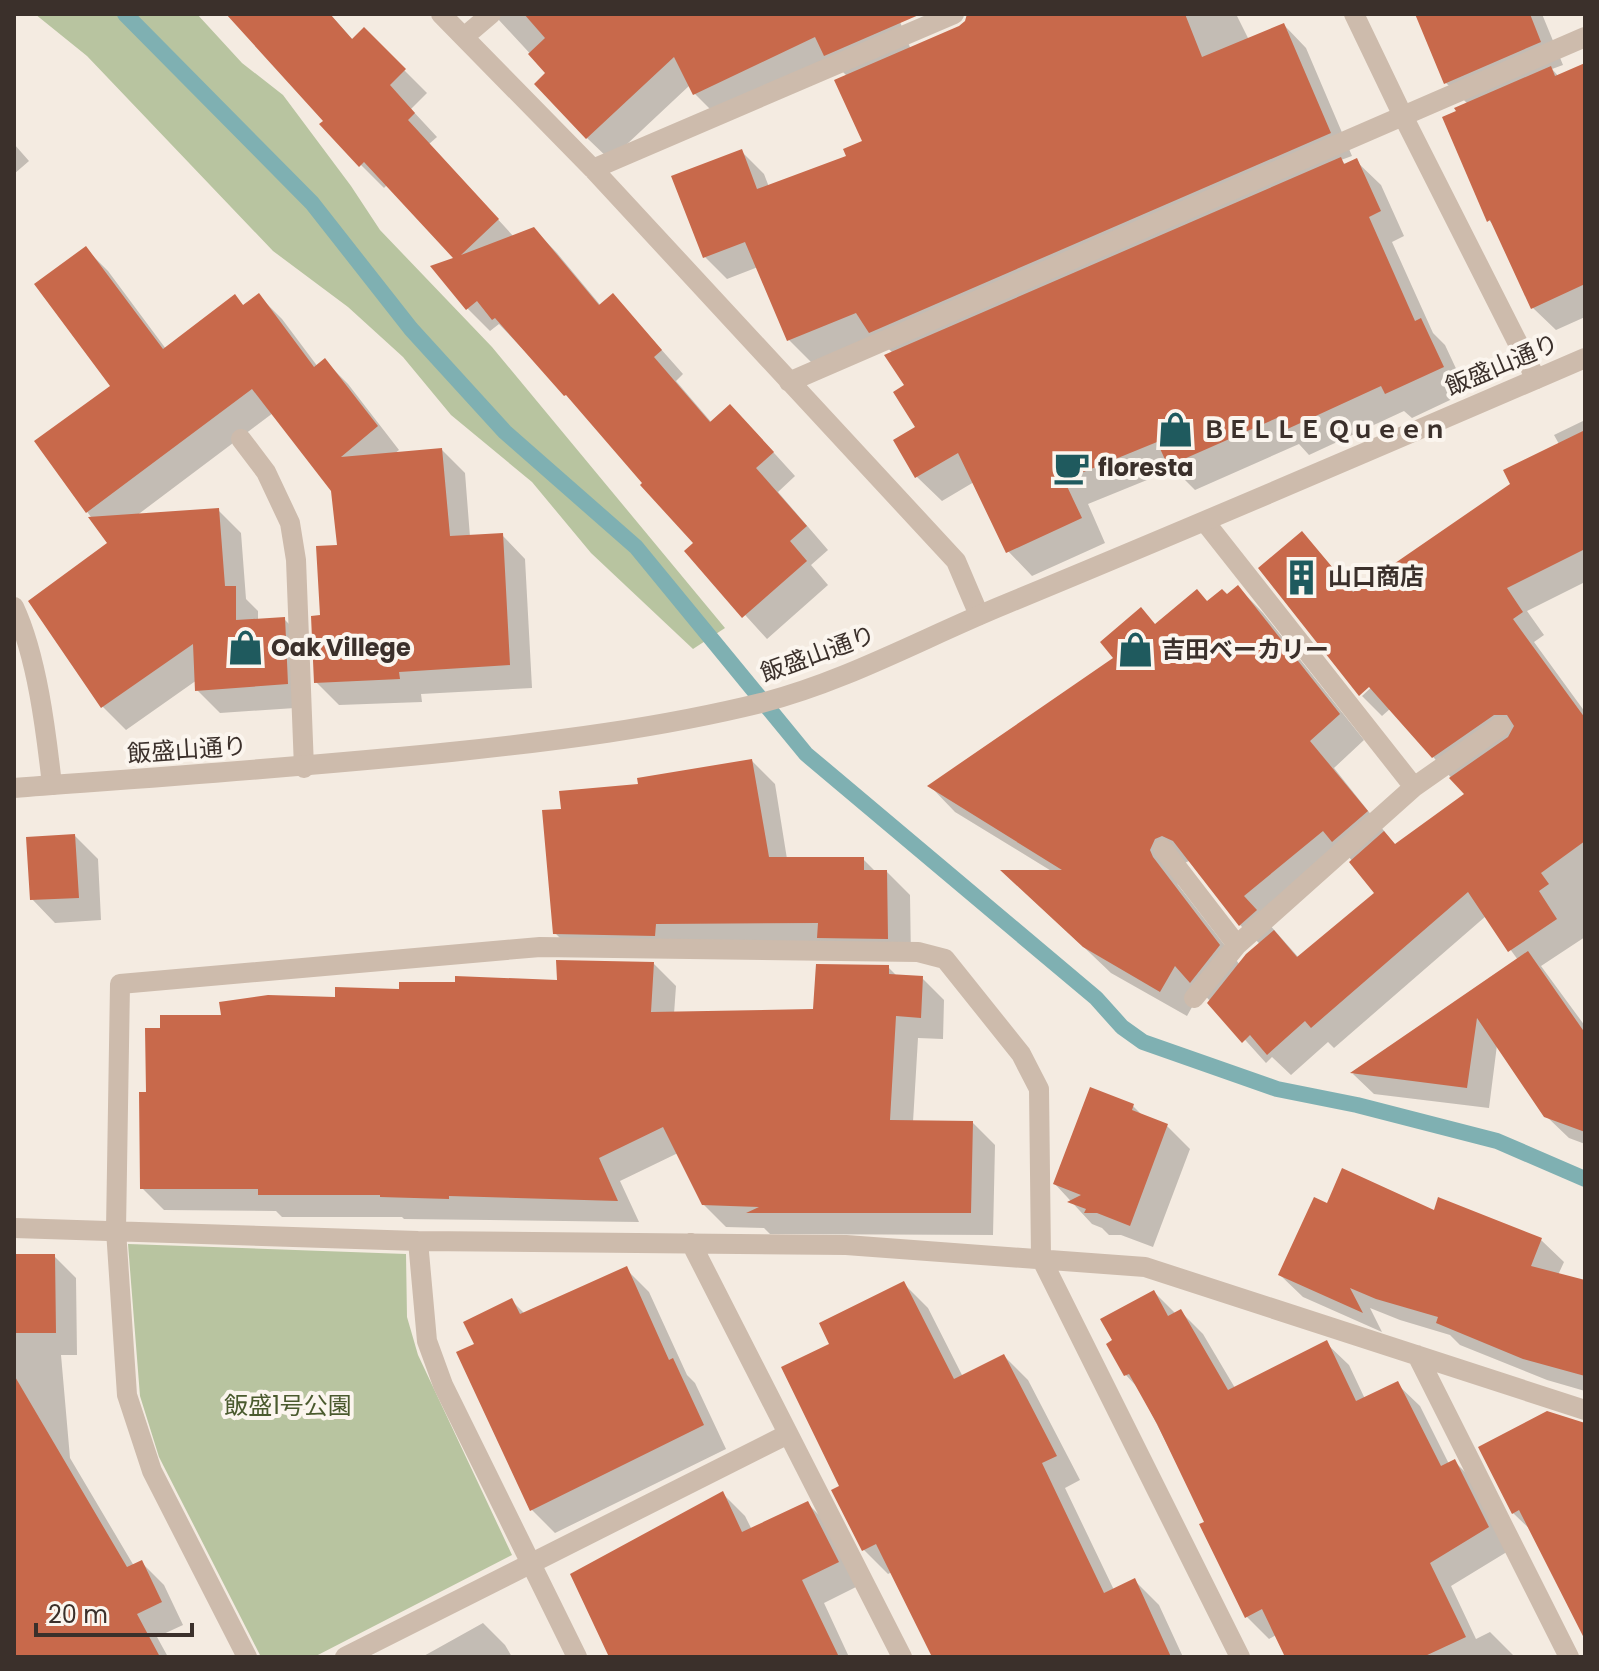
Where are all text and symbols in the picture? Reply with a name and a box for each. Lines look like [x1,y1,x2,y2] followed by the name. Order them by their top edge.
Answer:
[1440,326,1563,403] street label: 飯盛山通り
[1157,411,1195,449] shop icon: ＢＥＬＬＥ Ｑｕｅｅｎ
[1202,413,1447,446] place label: ＢＥＬＬＥ Ｑｕｅｅｎ
[1053,449,1091,487] cafe icon: floresta
[1098,451,1194,484] place label: floresta
[1283,558,1321,596] building icon: 山口商店
[1328,560,1424,593] place label: 山口商店
[756,618,880,690] street label: 飯盛山通り
[226,629,264,667] shop icon: Oak Villege
[271,631,411,664] place label: Oak Villege
[1116,631,1154,669] shop icon: 吉田ベーカリー
[1161,633,1329,666] place label: 吉田ベーカリー
[126,729,248,770] street label: 飯盛山通り
[224,1389,352,1422] park label: 飯盛1号公園
[36,1587,192,1637] scale bar
[48,1598,108,1631] text: 20 m

